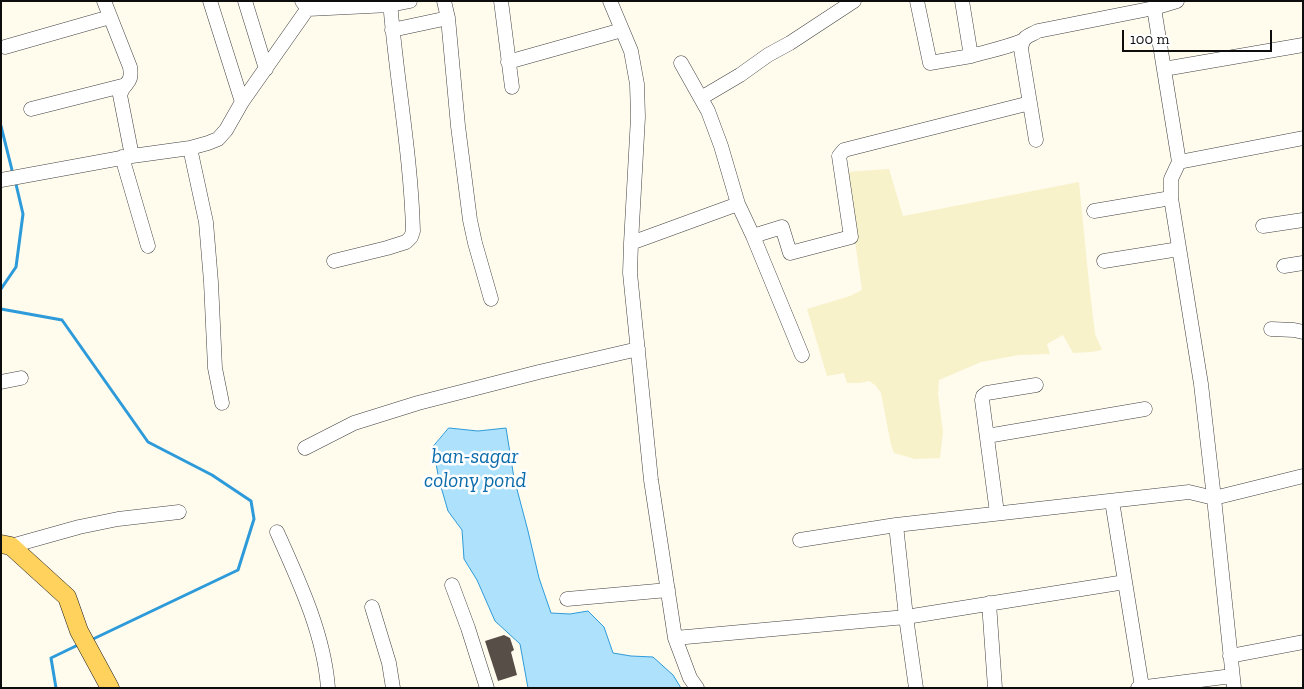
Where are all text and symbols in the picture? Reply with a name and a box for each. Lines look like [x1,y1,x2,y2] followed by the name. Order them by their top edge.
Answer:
[1124,20,1274,52] scale bar
[1130,30,1169,48] text: 100 m
[424,444,526,494] water label: ban-sagar colony pond

